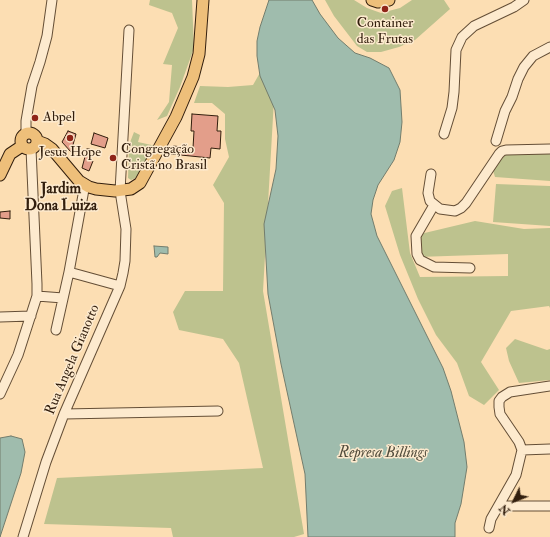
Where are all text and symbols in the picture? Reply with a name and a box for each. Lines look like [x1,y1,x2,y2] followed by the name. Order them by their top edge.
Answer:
[380,4,390,14] marker: Container das Frutas
[357,16,413,48] place label: Container das Frutas
[43,110,75,126] place label: Abpel
[30,113,40,123] marker: Abpel
[65,133,75,143] marker: Jesus Hope
[121,142,207,174] place label: Congregação Cristã no Brasil
[39,145,101,161] place label: Jesus Hope
[108,153,118,163] marker: Congregação Cristã no Brasil
[25,181,97,216] district label: Jardim Dona Luiza
[42,302,104,418] street label: Rua Angela Gianotto
[339,445,427,463] water label: Represa Billings
[494,481,534,521] north arrow
[497,501,513,518] text: N

